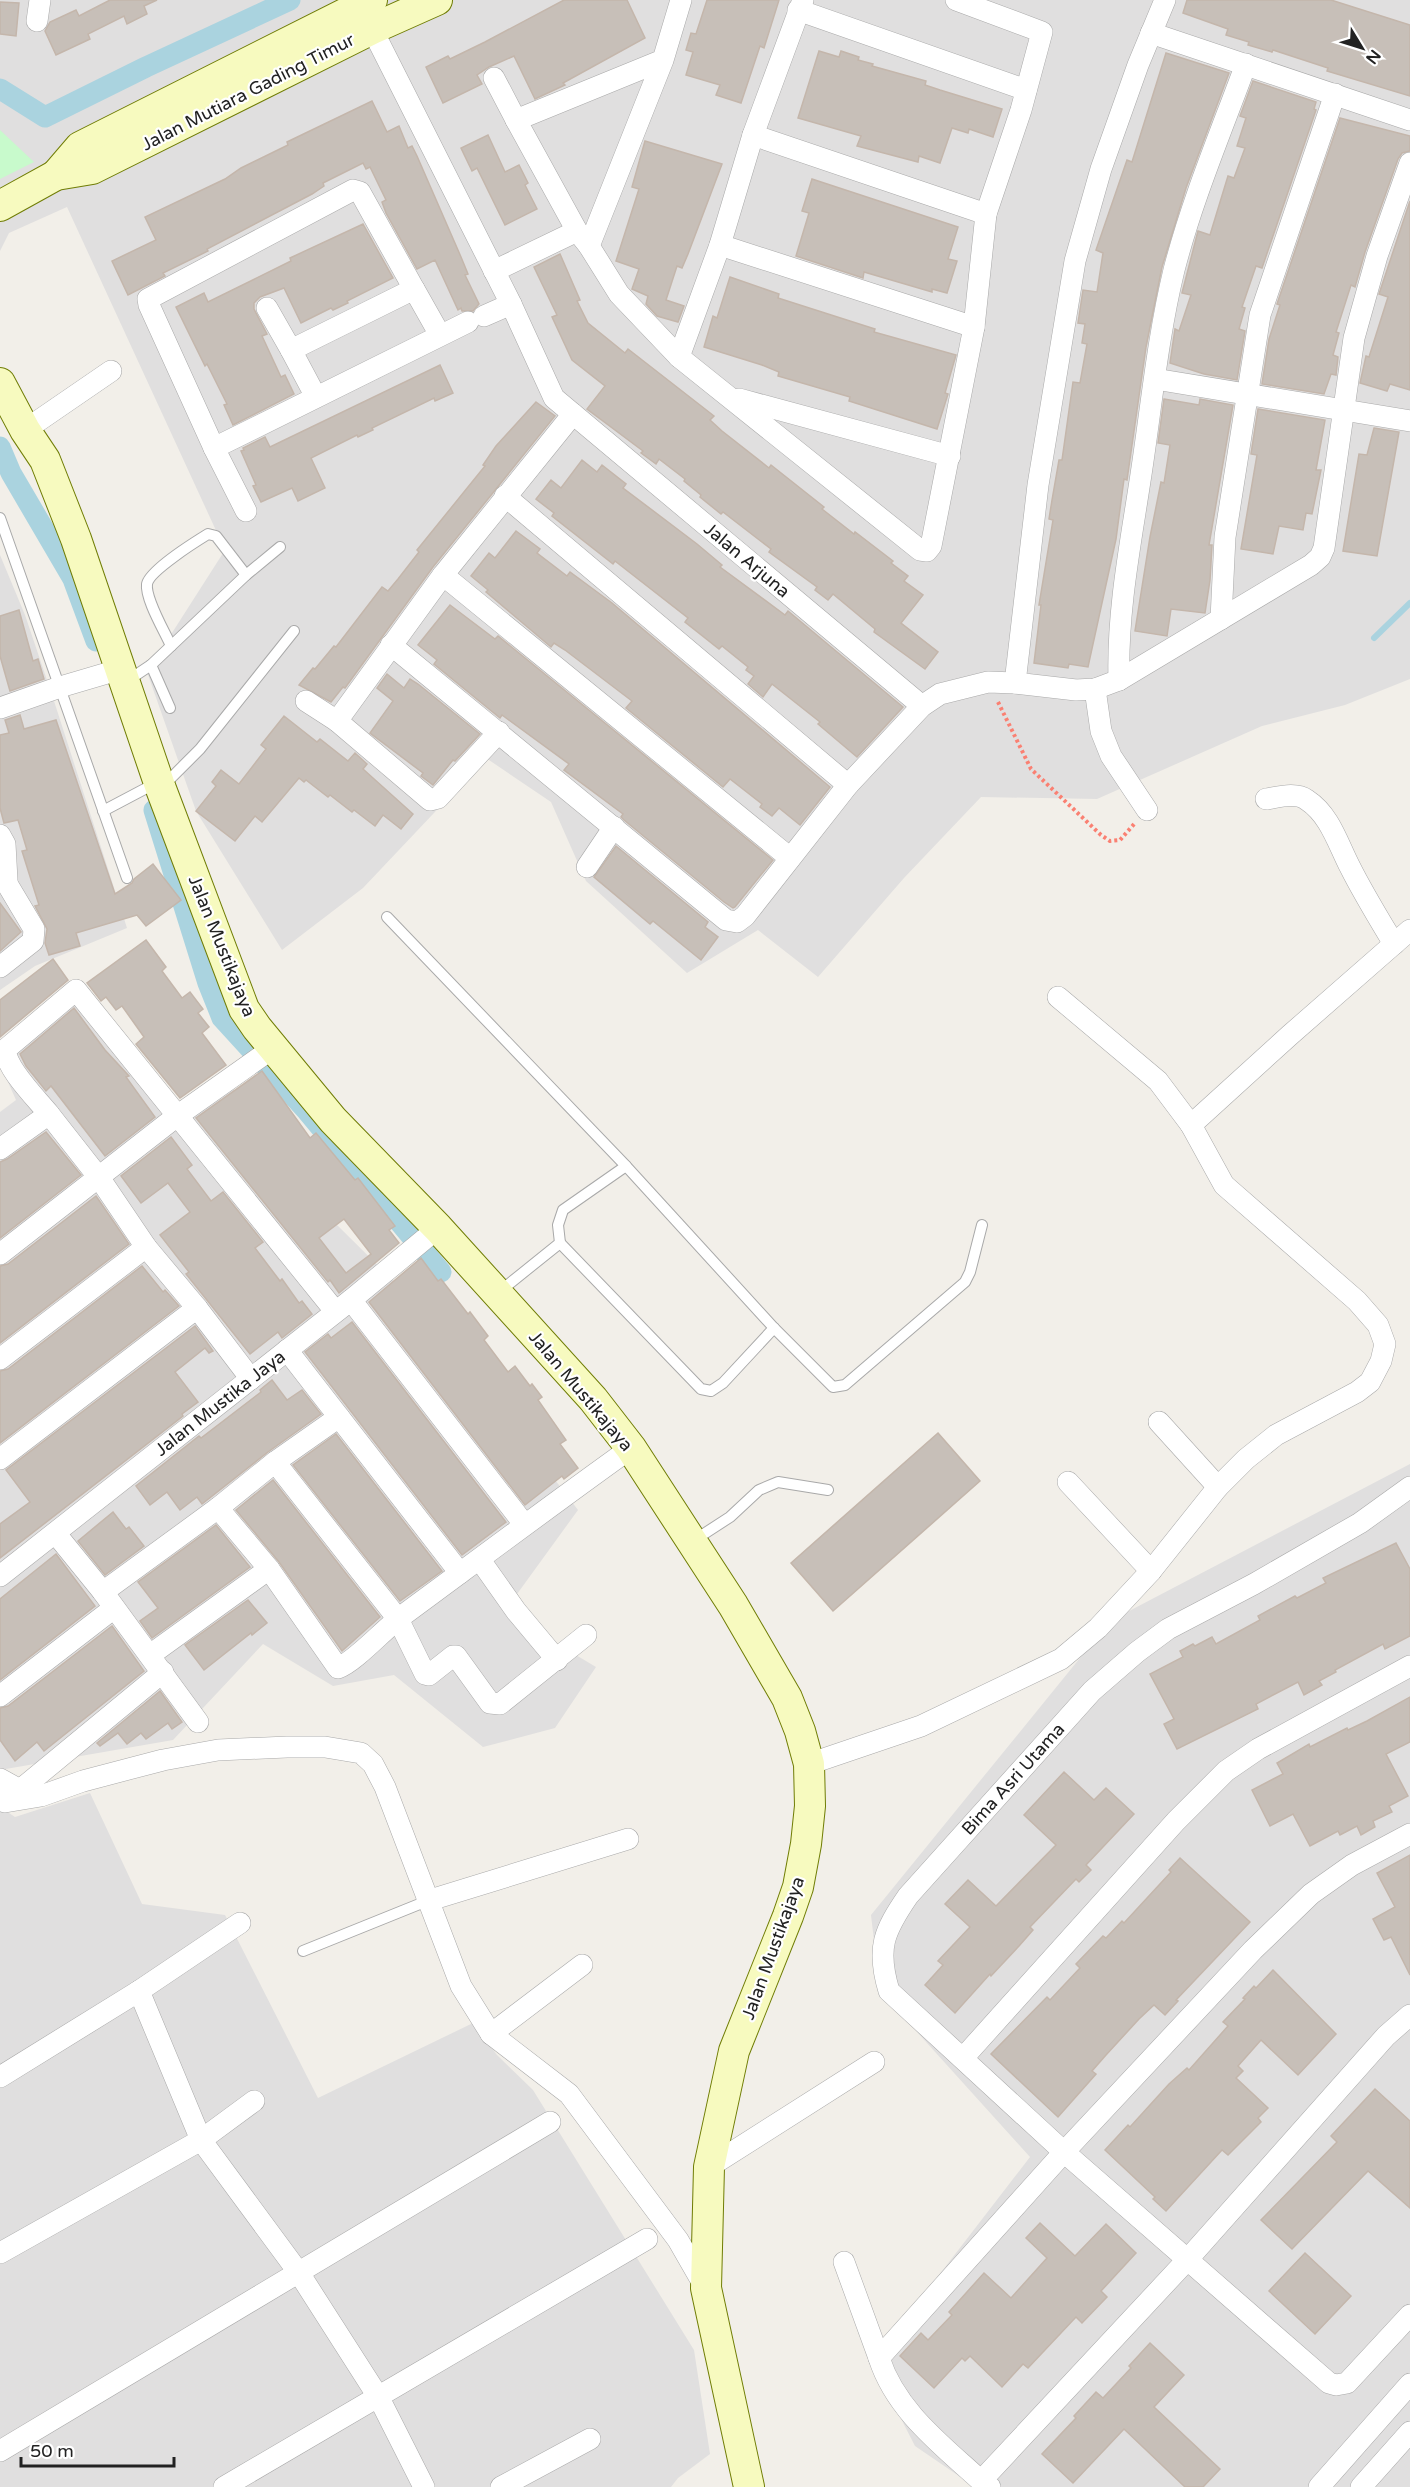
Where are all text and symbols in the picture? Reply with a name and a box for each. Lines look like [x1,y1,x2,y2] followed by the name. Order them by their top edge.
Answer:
[1332,18,1392,78] north arrow
[138,29,358,155] street label: Jalan Mutiara Gading Timur
[1361,45,1385,68] text: N
[699,518,795,602] street label: Jalan Arjuna
[184,872,260,1020] street label: Jalan Mustikajaya
[524,1326,638,1456] street label: Jalan Mustikajaya
[150,1345,290,1461] street label: Jalan Mustika Jaya
[957,1718,1069,1840] street label: Bima Asri Utama
[737,1873,809,2023] street label: Jalan Mustikajaya
[21,2430,174,2468] scale bar
[30,2440,74,2462] text: 50 m

